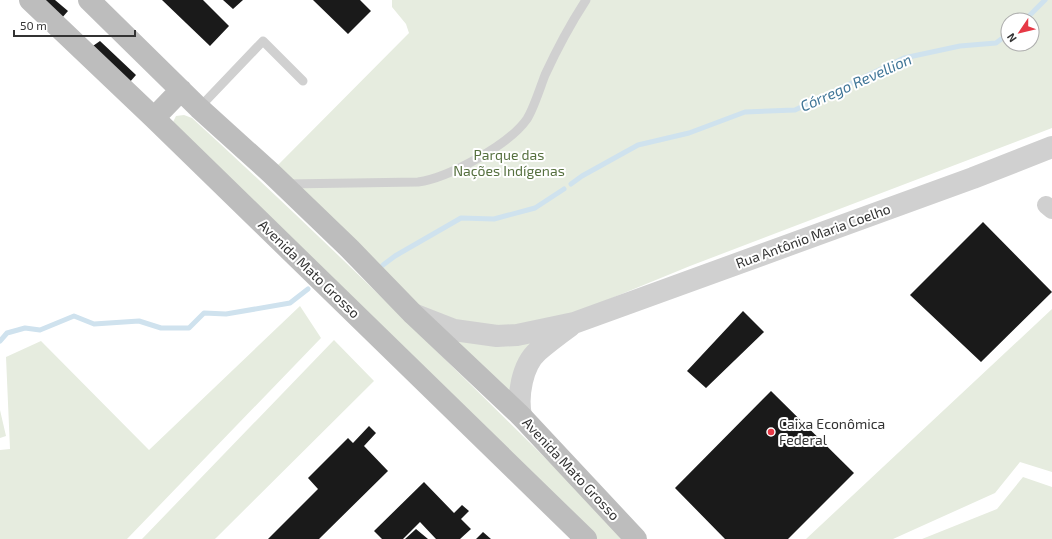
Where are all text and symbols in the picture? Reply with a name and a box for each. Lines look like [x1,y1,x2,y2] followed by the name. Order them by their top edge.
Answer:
[14,12,135,38] scale bar
[1000,12,1040,52] north arrow
[20,18,47,32] text: 50 m
[1004,31,1019,45] text: N
[797,49,914,115] water label: Córrego Revellion
[453,146,565,180] park label: Parque das Nações Indígenas
[733,200,893,271] street label: Rua Antônio Maria Coelho
[255,216,364,321] street label: Avenida Mato Grosso
[519,414,623,524] street label: Avenida Mato Grosso
[779,415,885,448] place label: Caixa Econômica Federal
[766,427,776,437] marker: Caixa Econômica Federal

